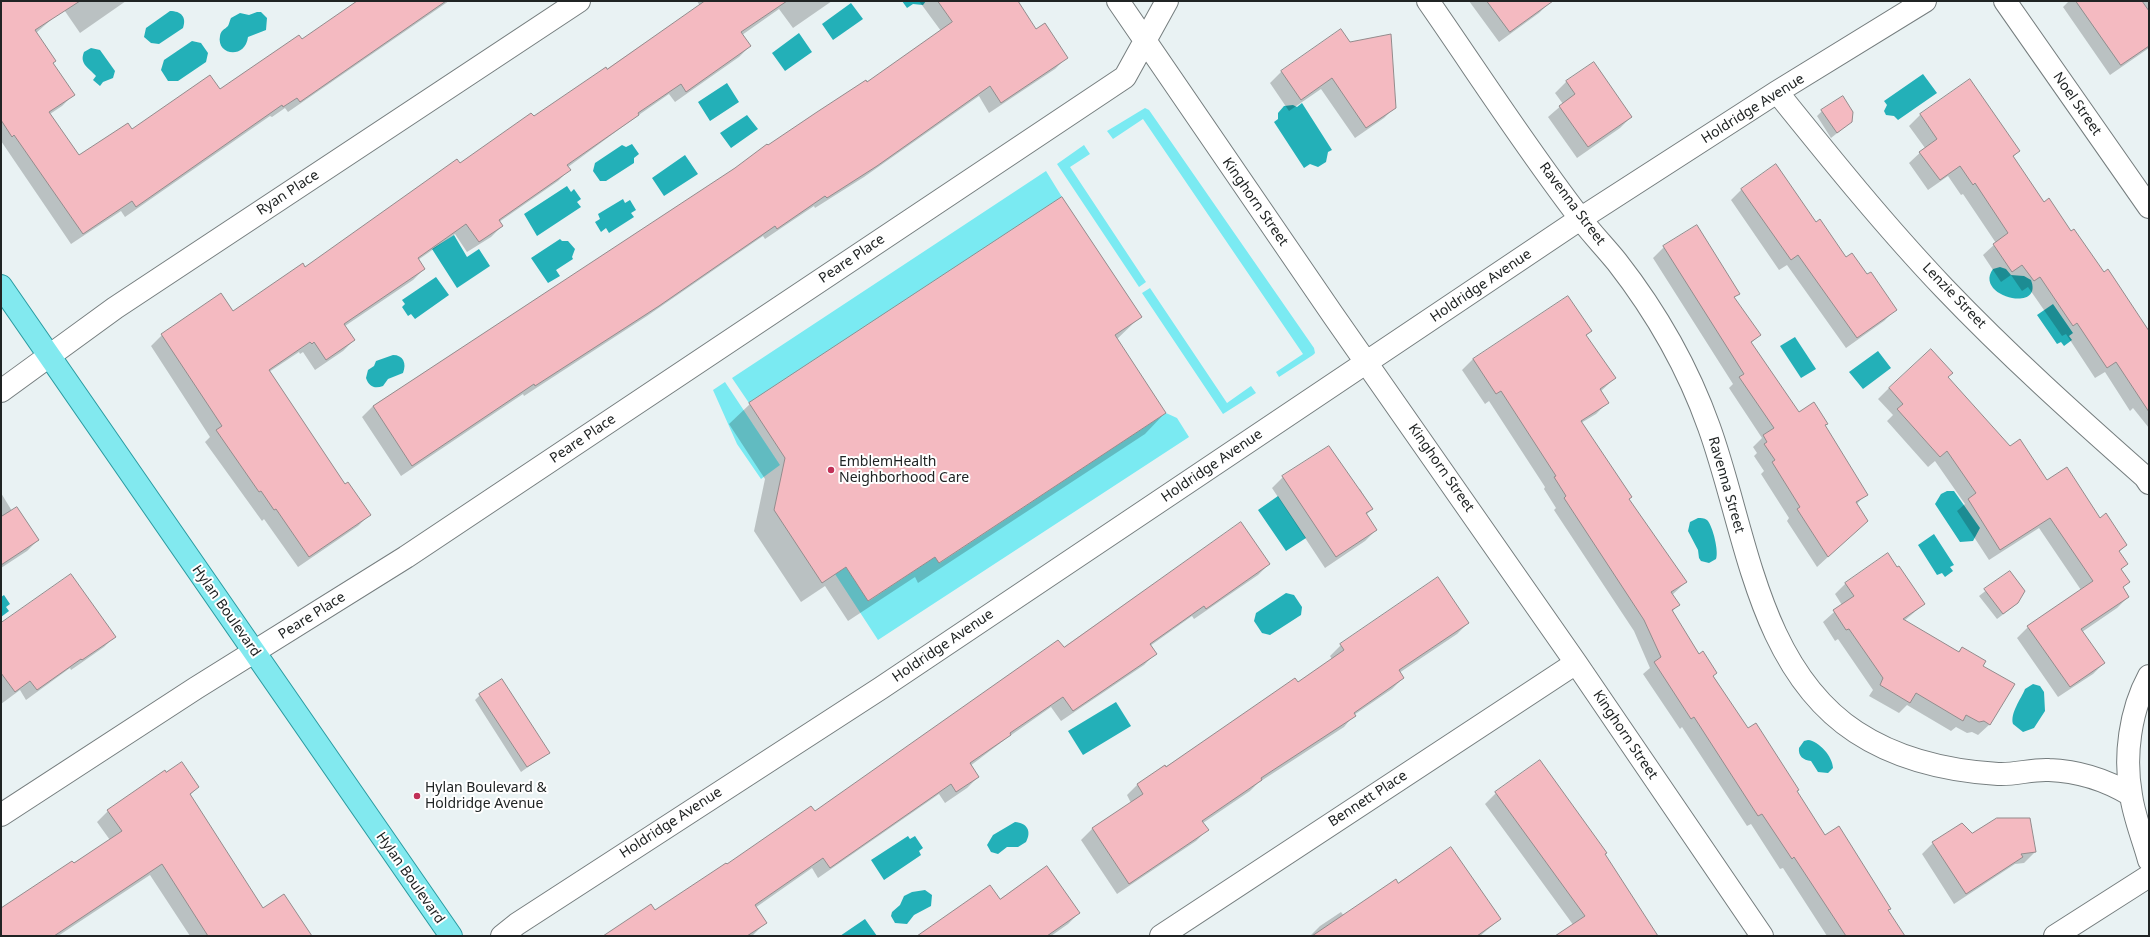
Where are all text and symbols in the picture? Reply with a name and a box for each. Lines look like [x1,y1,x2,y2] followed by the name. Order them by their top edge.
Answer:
[2049,69,2105,139] street label: Noel Street
[1698,71,1808,147] street label: Holdridge Avenue
[1218,155,1292,249] street label: Kinghorn Street
[1535,159,1609,249] street label: Ravenna Street
[254,167,322,219] street label: Ryan Place
[816,231,888,287] street label: Peare Place
[1427,246,1535,326] street label: Holdridge Avenue
[1919,260,1989,332] street label: Lenzie Street
[547,411,619,467] street label: Peare Place
[1404,421,1478,515] street label: Kinghorn Street
[1158,426,1266,506] street label: Holdridge Avenue
[1704,435,1748,535] street label: Ravenna Street
[839,454,969,486] place label: EmblemHealth Neighborhood Care
[826,465,836,475] marker: EmblemHealth Neighborhood Care
[188,562,264,660] street label: Hylan Boulevard
[275,589,349,643] street label: Peare Place
[889,606,997,686] street label: Holdridge Avenue
[1589,687,1661,783] street label: Kinghorn Street
[1325,767,1411,831] street label: Bennett Place
[425,780,547,812] place label: Hylan Boulevard & Holdridge Avenue
[617,784,725,862] street label: Holdridge Avenue
[412,791,422,801] marker: Hylan Boulevard & Holdridge Avenue
[372,829,448,927] street label: Hylan Boulevard

